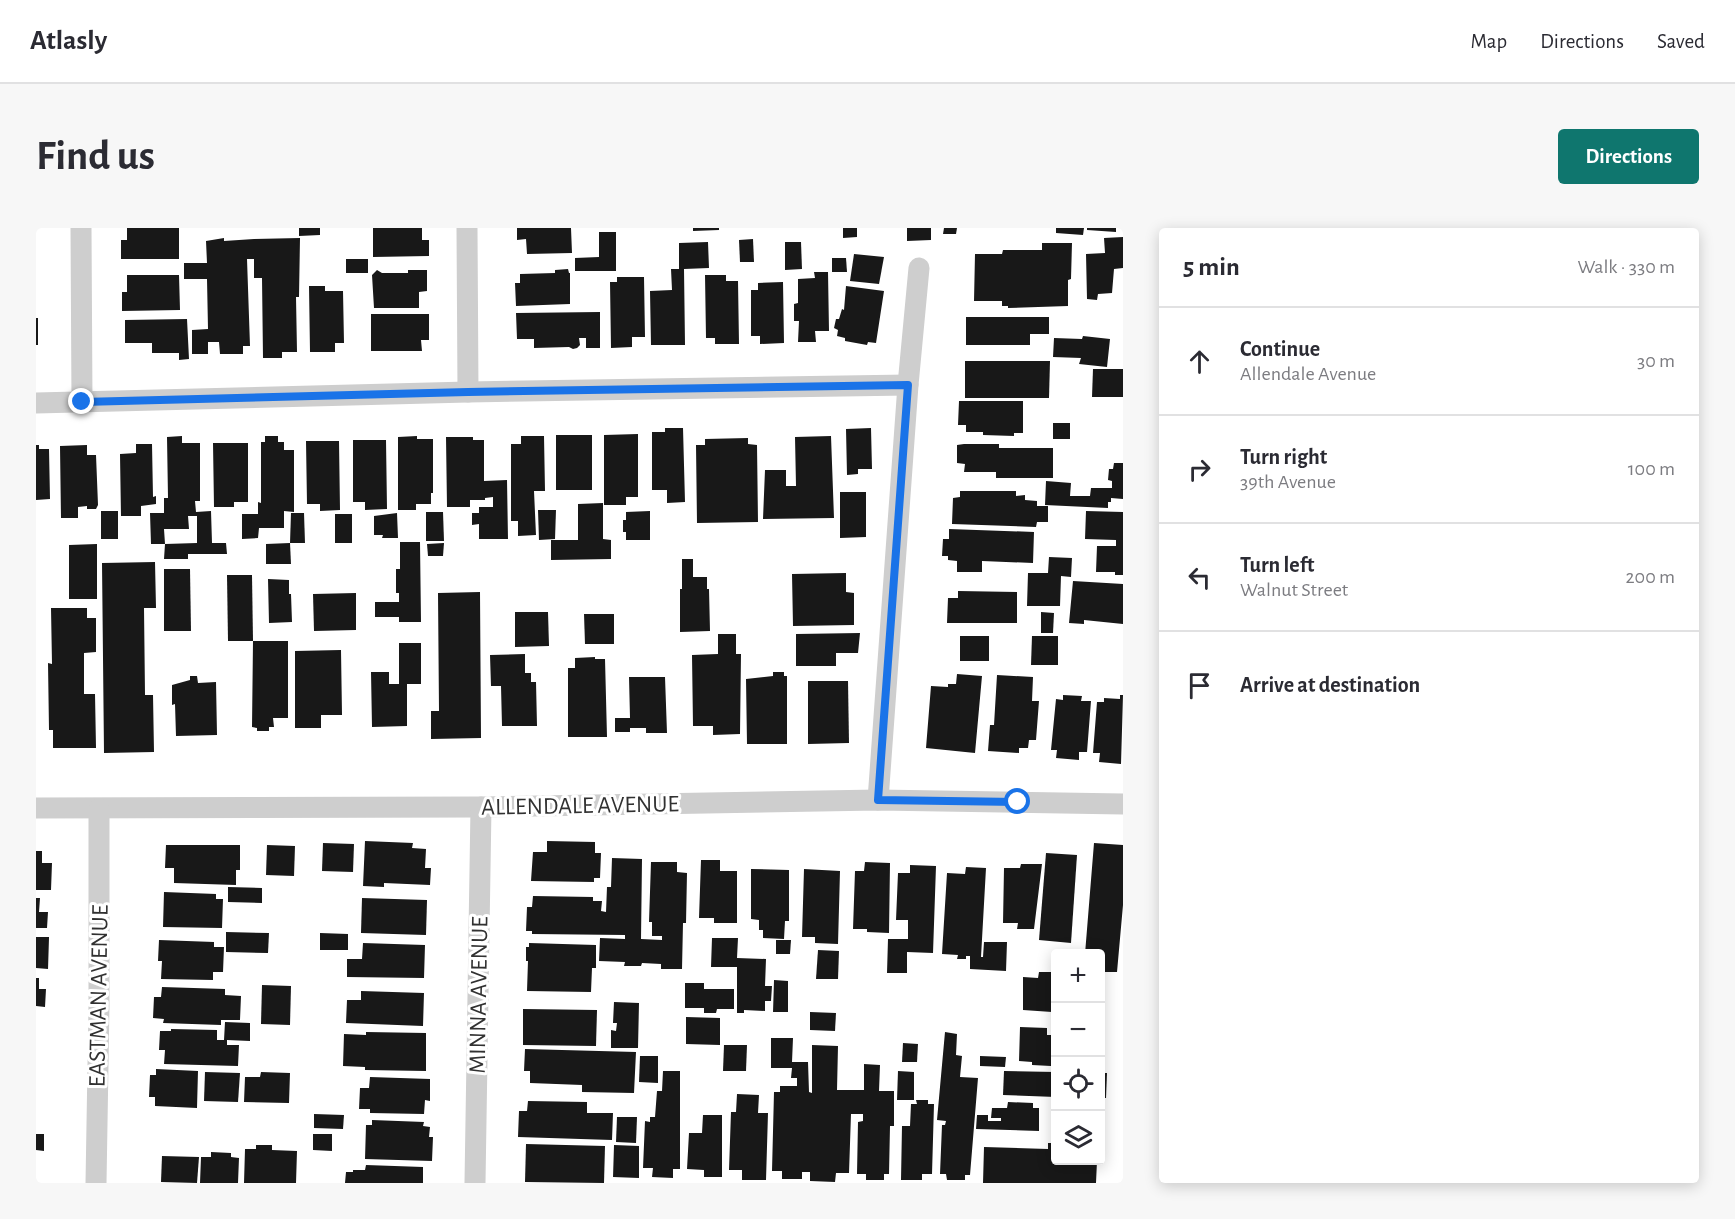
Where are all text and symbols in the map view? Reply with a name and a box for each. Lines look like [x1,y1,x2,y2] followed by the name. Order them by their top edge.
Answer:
[30,27,107,55] text: Atlasly
[1471,31,1507,52] text: Map
[1540,31,1624,52] text: Directions
[1657,31,1705,52] text: Saved
[1558,129,1699,184] button: Directions
[36,135,155,177] text: Find us
[1183,254,1240,280] text: 5 min
[1577,257,1675,277] text: Walk · 330 m
[1240,338,1320,360] text: Continue
[1183,345,1216,378] icon: ahead
[1637,351,1675,371] text: 30 m
[1240,364,1376,384] text: Allendale Avenue
[68,388,94,414] route end
[1240,446,1327,468] text: Turn right
[1183,453,1216,486] icon: right
[1628,459,1675,479] text: 100 m
[1240,472,1336,492] text: 39th Avenue
[1240,554,1314,576] text: Turn left
[1183,561,1216,594] icon: left
[1625,567,1675,587] text: 200 m
[1240,580,1348,600] text: Walnut Street
[1183,669,1216,702] icon: arrive
[1240,674,1420,696] text: Arrive at destination
[1004,788,1030,814] route start
[481,792,680,820] street label: ALLENDALE AVENUE
[85,904,113,1088] street label: EASTMAN AVENUE
[466,916,492,1074] street label: MINNA AVENUE
[1051,949,1105,1165] map controls
[1051,949,1105,1003] button: +
[1051,1003,1105,1057] button: −
[1051,1057,1105,1111] button: locate
[1051,1111,1105,1165] button: layers

